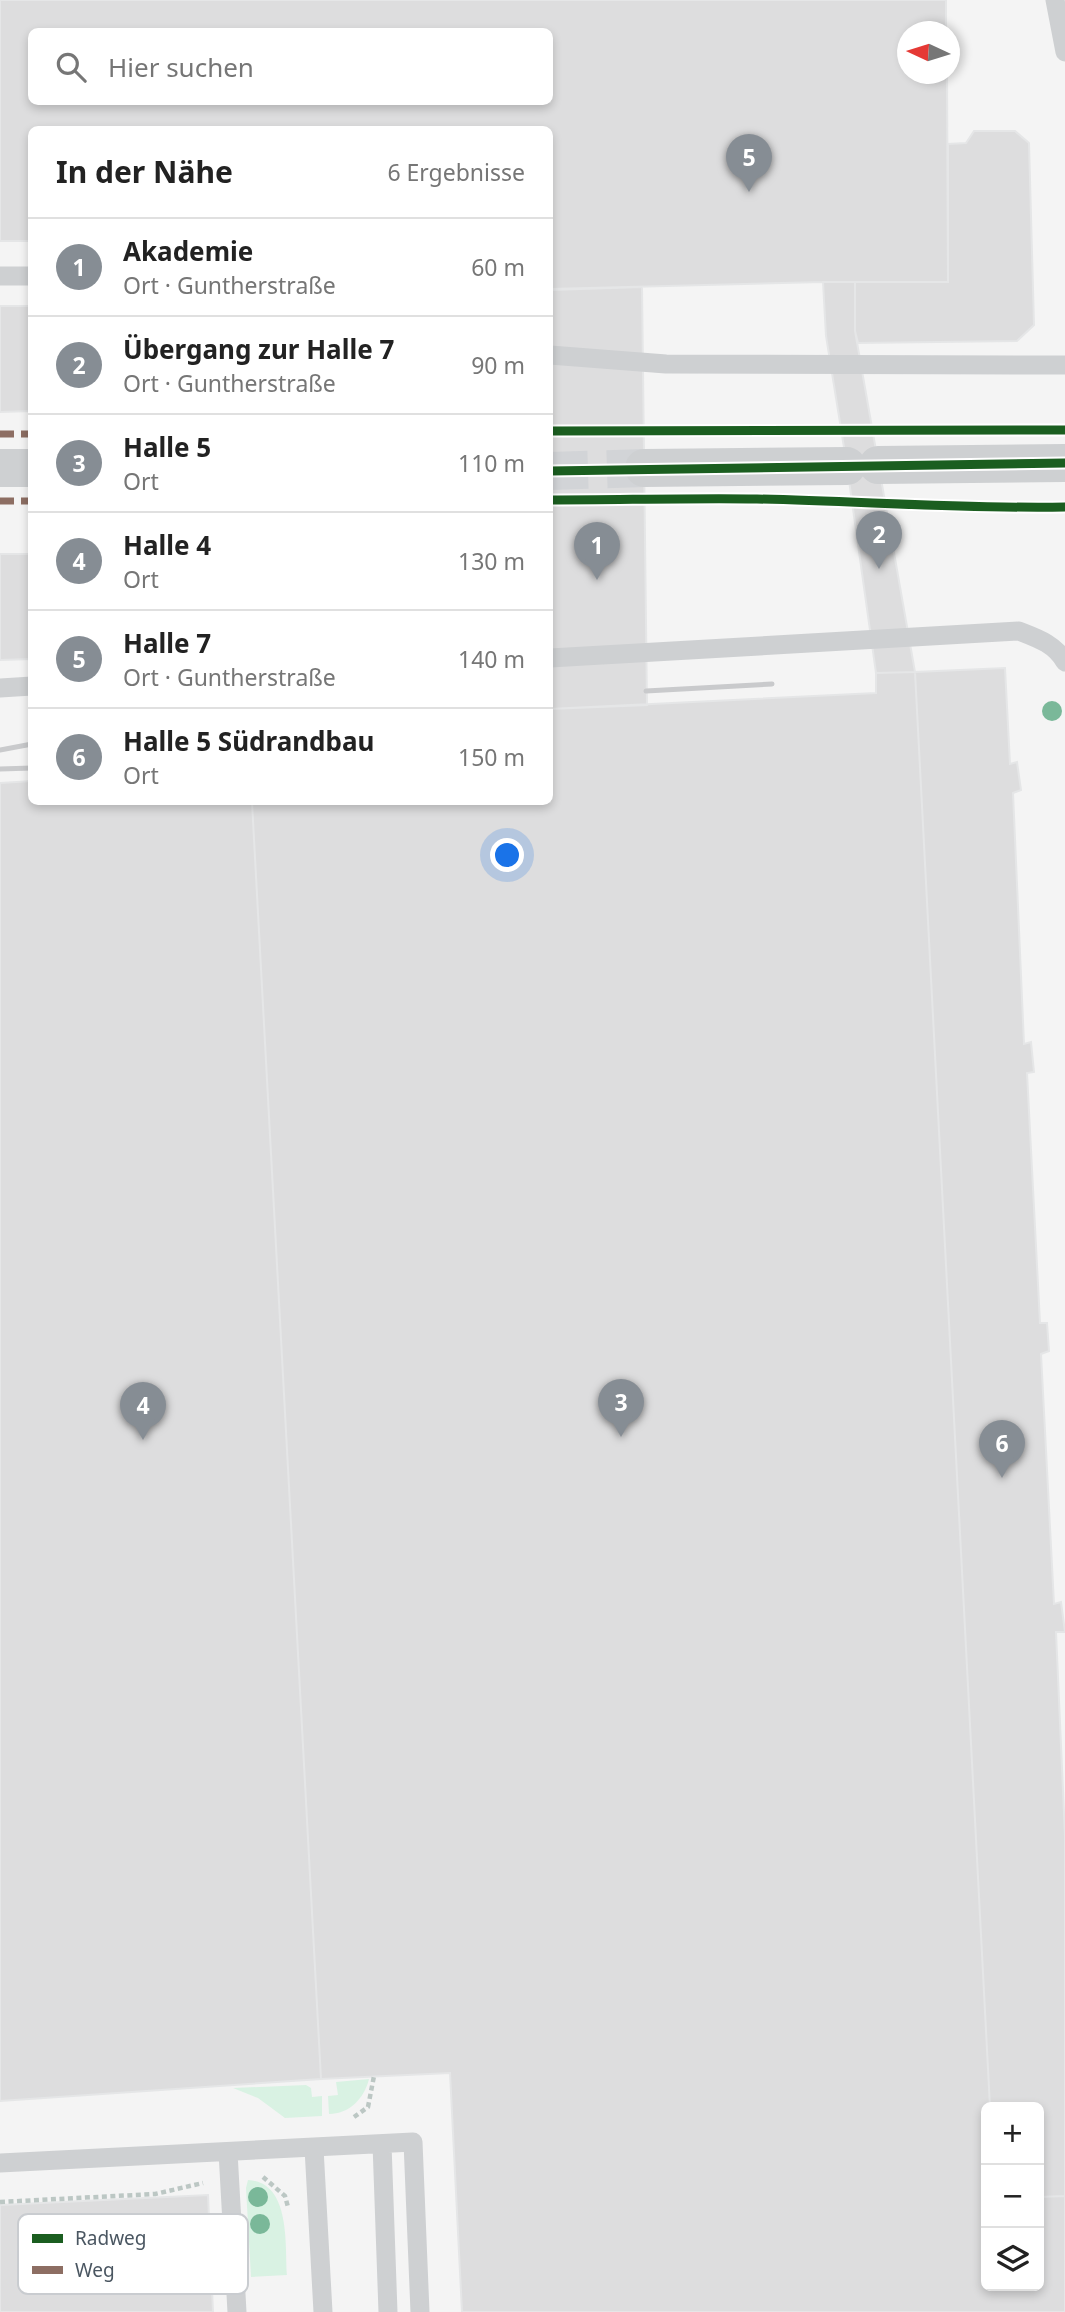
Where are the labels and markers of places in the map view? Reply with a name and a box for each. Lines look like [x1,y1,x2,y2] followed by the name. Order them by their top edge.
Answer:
[726,134,772,192] pin: 5
[856,511,902,569] pin: 2
[574,522,620,580] pin: 1
[598,1379,644,1437] pin: 3
[120,1382,166,1440] pin: 4
[979,1420,1025,1478] pin: 6

